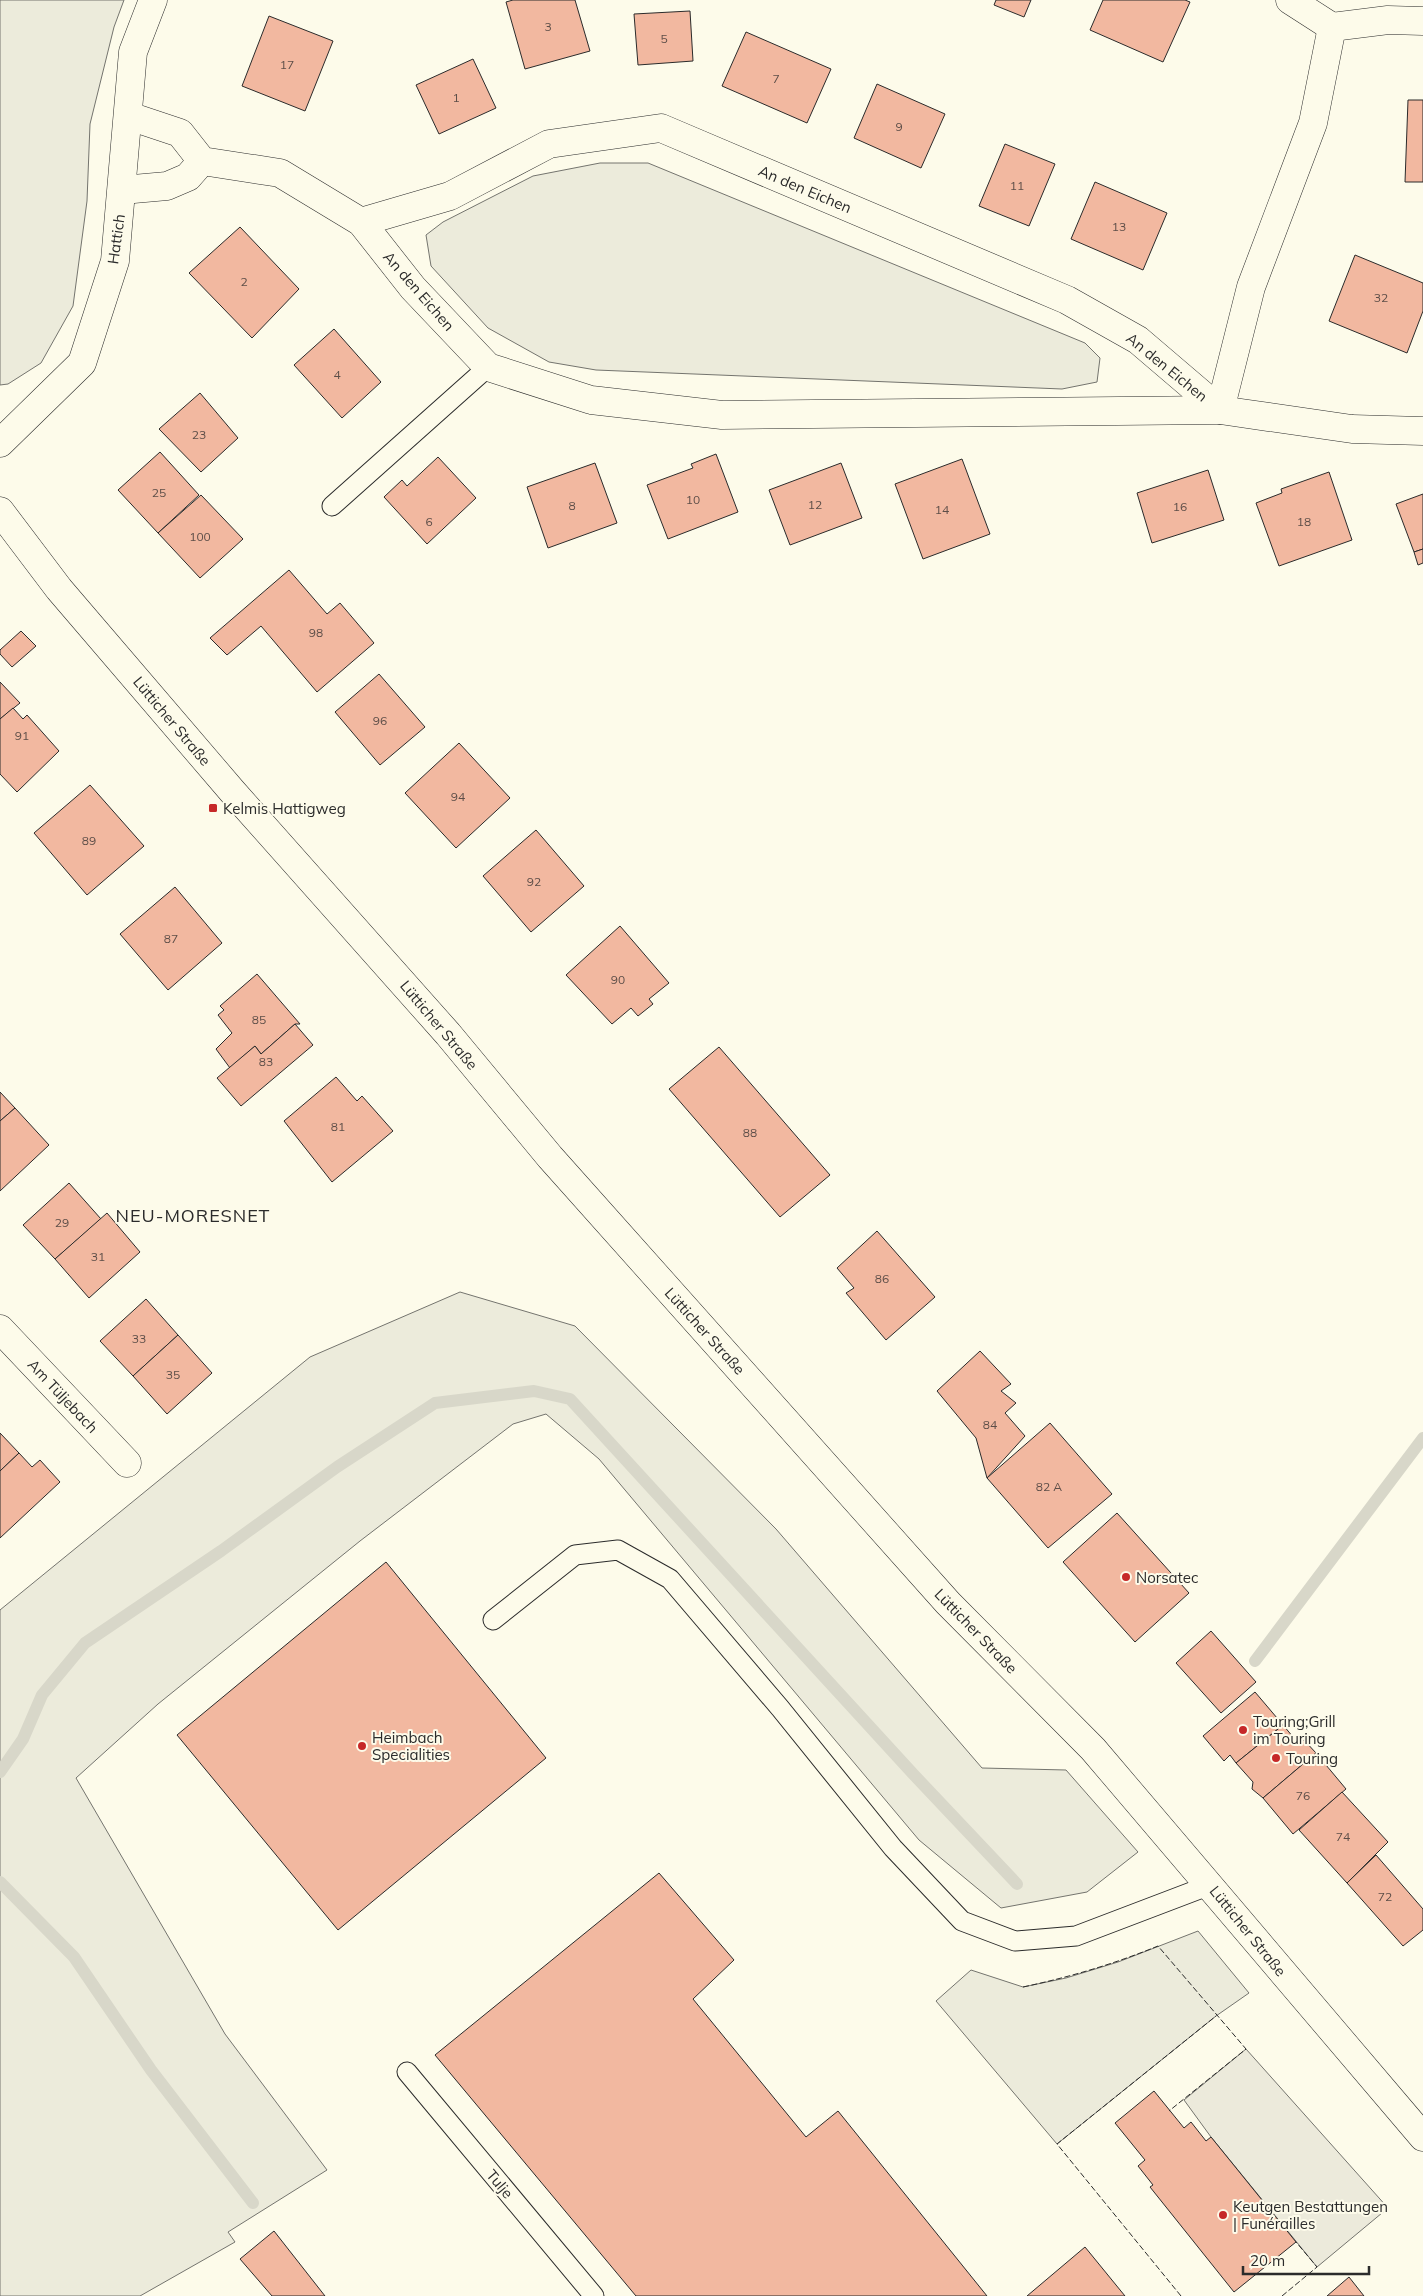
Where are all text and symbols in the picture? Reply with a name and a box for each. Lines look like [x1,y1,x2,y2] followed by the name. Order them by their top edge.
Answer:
[544,19,552,34] house number: 3
[660,31,668,46] house number: 5
[280,57,294,72] house number: 17
[772,71,780,86] house number: 7
[452,90,460,105] house number: 1
[895,119,903,134] house number: 9
[756,161,854,217] street label: An den Eichen
[1010,178,1024,193] house number: 11
[103,213,129,265] street label: Hattich
[1112,219,1126,234] house number: 13
[379,247,459,335] street label: An den Eichen
[240,274,248,289] house number: 2
[1374,290,1388,305] house number: 32
[1122,328,1212,406] street label: An den Eichen
[333,367,341,382] house number: 4
[192,427,206,442] house number: 23
[152,485,166,500] house number: 25
[686,492,700,507] house number: 10
[808,497,822,512] house number: 12
[568,498,576,513] house number: 8
[1173,499,1187,514] house number: 16
[935,502,949,517] house number: 14
[425,514,433,529] house number: 6
[1297,514,1311,529] house number: 18
[189,529,211,544] house number: 100
[309,625,323,640] house number: 98
[129,672,215,770] street label: Lütticher Straße
[373,713,387,728] house number: 96
[15,728,29,743] house number: 91
[451,789,465,804] house number: 94
[223,799,346,818] place label: Kelmis Hattigweg
[207,802,219,814] marker: Kelmis Hattigweg
[82,833,96,848] house number: 89
[527,874,541,889] house number: 92
[164,931,178,946] house number: 87
[611,972,625,987] house number: 90
[396,976,482,1074] street label: Lütticher Straße
[252,1012,266,1027] house number: 85
[259,1054,273,1069] house number: 83
[331,1119,345,1134] house number: 81
[743,1125,757,1140] house number: 88
[116,1204,270,1227] district label: NEU-MORESNET
[55,1215,69,1230] house number: 29
[91,1249,105,1264] house number: 31
[875,1271,889,1286] house number: 86
[661,1283,749,1379] street label: Lütticher Straße
[132,1331,146,1346] house number: 33
[24,1355,102,1437] street label: Am Tüljebach
[166,1367,180,1382] house number: 35
[983,1417,997,1432] house number: 84
[1036,1479,1062,1494] house number: 82 A
[1136,1568,1198,1587] place label: Norsatec
[1120,1571,1132,1583] marker: Norsatec
[931,1585,1021,1677] street label: Lütticher Straße
[1253,1712,1336,1748] place label: Touring;Grill im Touring
[1237,1724,1249,1736] marker: Touring;Grill im Touring
[372,1728,450,1764] place label: Heimbach Specialities
[356,1740,368,1752] marker: Heimbach Specialities
[1286,1749,1338,1768] place label: Touring
[1270,1752,1282,1764] marker: Touring
[1296,1788,1310,1803] house number: 76
[1336,1829,1350,1844] house number: 74
[1206,1882,1290,1980] street label: Lütticher Straße
[1378,1889,1392,1904] house number: 72
[482,2166,518,2202] street label: Tulje
[1233,2197,1388,2233] place label: Keutgen Bestattungen | Funérailles
[1217,2209,1229,2221] marker: Keutgen Bestattungen | Funérailles
[1243,2244,1369,2276] scale bar
[1250,2251,1285,2270] text: 20 m

